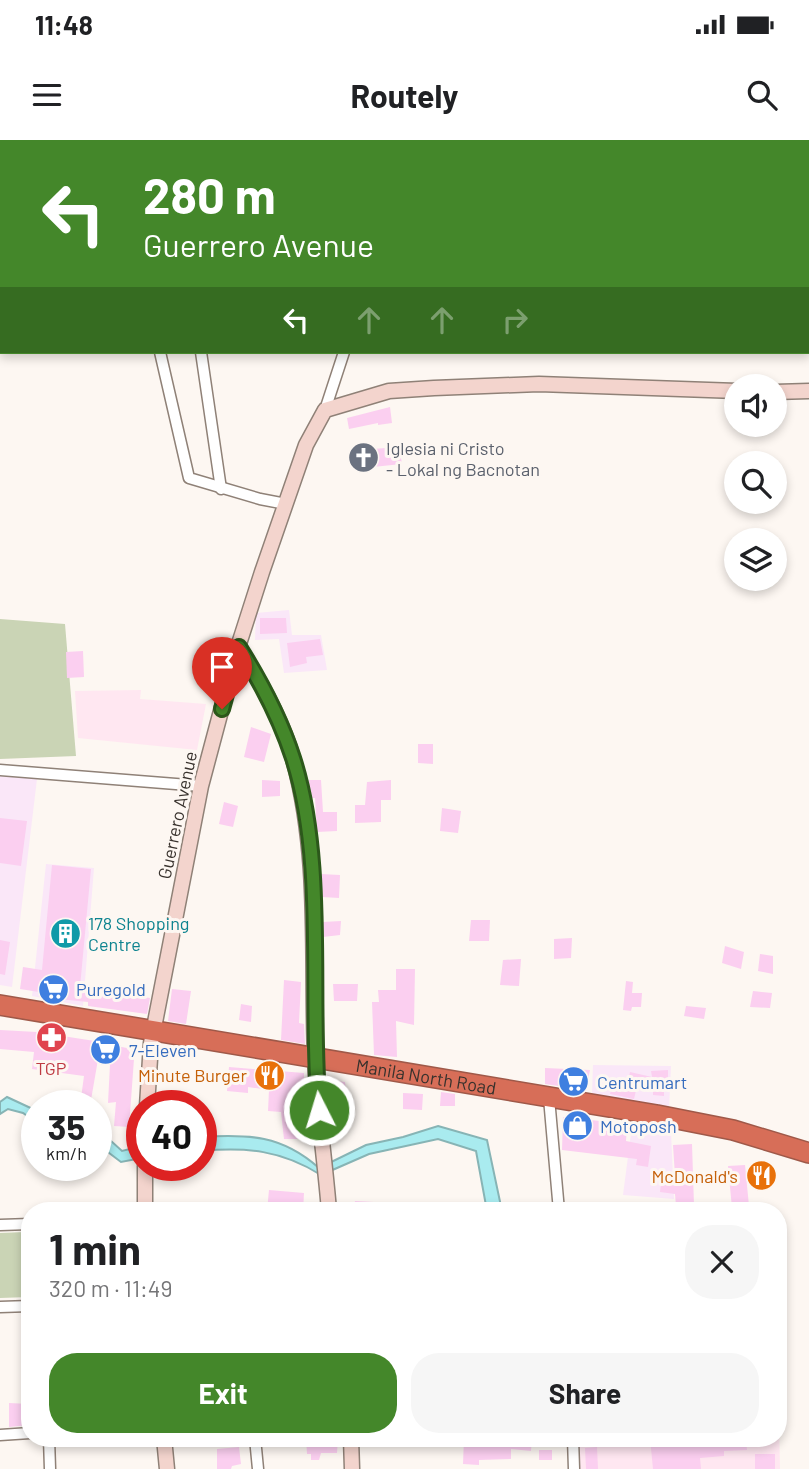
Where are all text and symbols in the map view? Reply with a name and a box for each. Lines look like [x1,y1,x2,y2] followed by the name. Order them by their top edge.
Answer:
[35,9,93,40] text: 11:48
[28,76,66,114] icon: menu
[350,76,459,114] text: Routely
[743,76,781,114] icon: search
[143,165,276,224] text: 280 m
[28,168,119,259] icon: left
[143,225,374,263] text: Guerrero Avenue
[277,301,315,339] icon: left
[350,301,388,339] icon: ahead
[423,301,461,339] icon: ahead
[496,301,534,339] icon: right
[724,374,787,591] map controls
[724,374,787,437] button: sound
[386,437,540,480] place label: Iglesia ni Cristo - Lokal ng Bacnotan
[346,441,380,475] church icon: Iglesia ni Cristo - Lokal ng Bacnotan
[724,451,787,514] button: search
[724,528,787,591] button: layers
[192,637,252,709] pin
[203,648,241,686] icon: arrive
[153,749,201,881] street label: Guerrero Avenue
[88,912,189,955] place label: 178 Shopping Centre
[48,916,82,950] building icon: 178 Shopping Centre
[36,972,70,1006] supermarket icon: Puregold
[76,978,146,1000] place label: Puregold
[34,1021,68,1055] pharmacy icon: TGP
[89,1033,123,1067] supermarket icon: 7-Eleven
[129,1039,197,1061] place label: 7-Eleven
[354,1054,498,1099] street label: Manila North Road
[35,1057,67,1079] place label: TGP
[253,1058,287,1092] restaurant icon: Minute Burger
[138,1064,247,1086] place label: Minute Burger
[557,1065,591,1099] supermarket icon: Centrumart
[597,1071,687,1093] place label: Centrumart
[282,1073,356,1147] position arrow
[126,1090,217,1181] speed limit sign: 40
[48,1105,85,1147] text: 35
[560,1109,594,1143] shop icon: Motoposh
[600,1115,677,1137] place label: Motoposh
[46,1142,87,1164] text: km/h
[744,1159,778,1193] restaurant icon: McDonald's
[651,1165,738,1187] place label: McDonald's
[49,1223,141,1273] text: 1 min
[685,1225,759,1299] button: close
[49,1274,172,1302] text: 320 m · 11:49
[49,1353,397,1433] button: Exit
[411,1353,759,1433] button: Share

